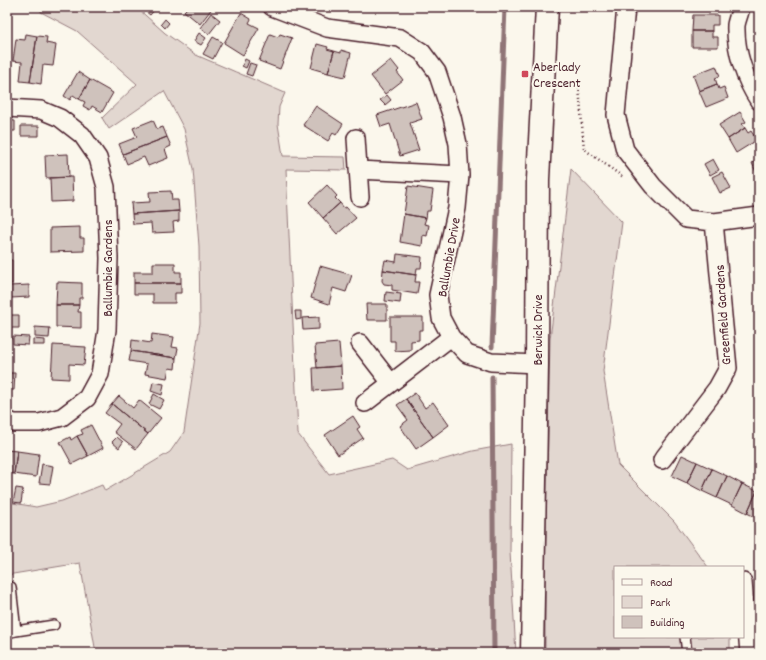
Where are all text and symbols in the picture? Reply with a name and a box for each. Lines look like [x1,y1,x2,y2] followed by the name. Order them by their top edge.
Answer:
[533,58,581,94] place label: Aberlady Crescent
[520,69,530,79] marker: Aberlady Crescent
[433,216,467,299] street label: Ballumbie Drive
[99,219,119,317] street label: Ballumbie Gardens
[710,264,737,366] street label: Greenfield Gardens
[529,294,549,366] street label: Berwick Drive
[614,566,744,638] legend
[650,575,672,592] text: Road
[650,595,671,612] text: Park
[650,615,685,632] text: Building

